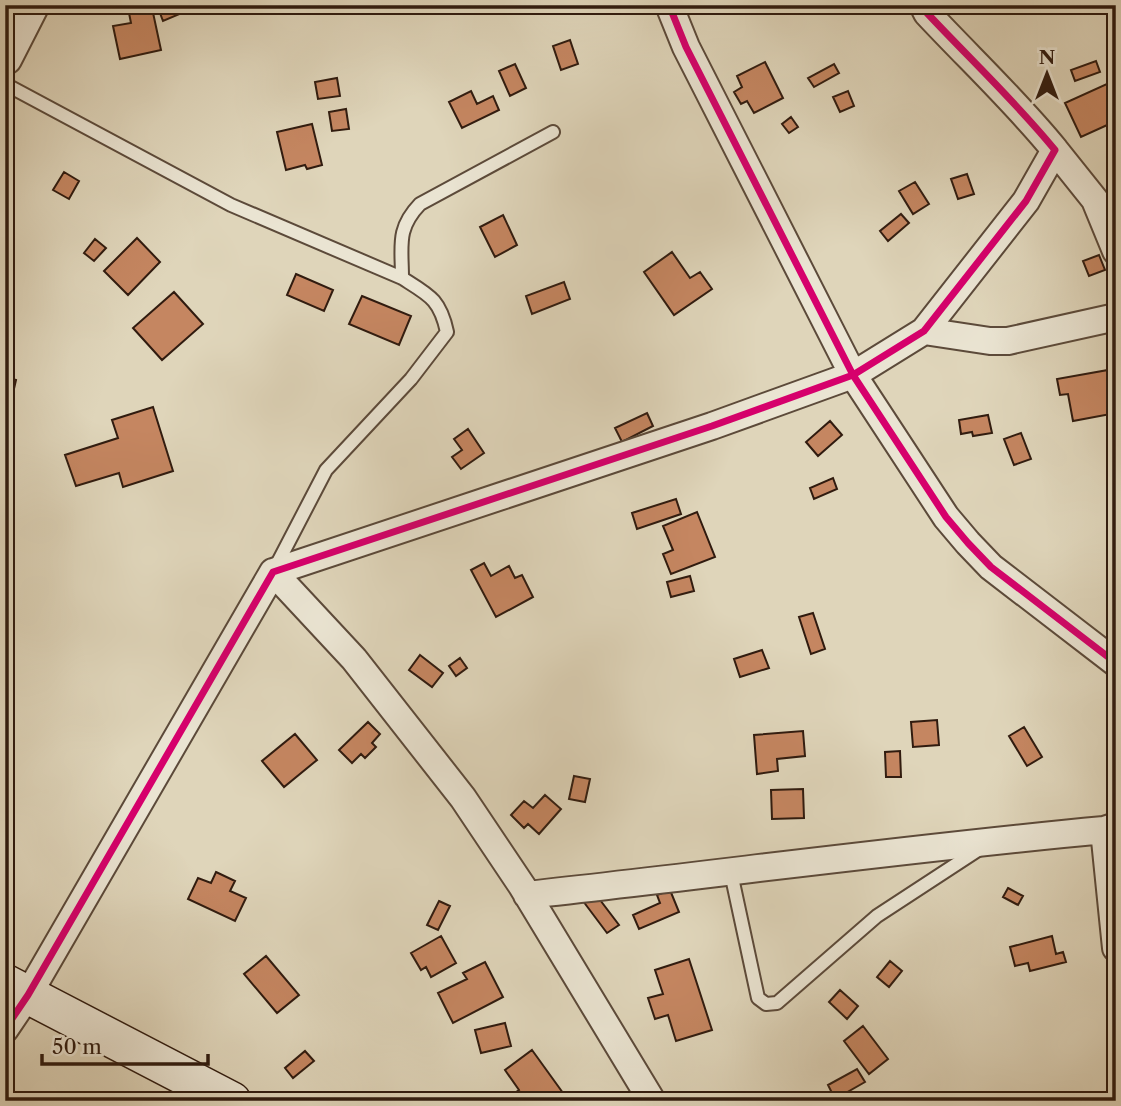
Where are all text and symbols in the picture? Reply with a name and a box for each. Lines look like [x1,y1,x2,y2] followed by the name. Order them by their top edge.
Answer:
[1012,38,1082,108] north arrow
[1039,46,1055,69] text: N
[42,1022,208,1066] scale bar
[52,1034,102,1059] text: 50 m

